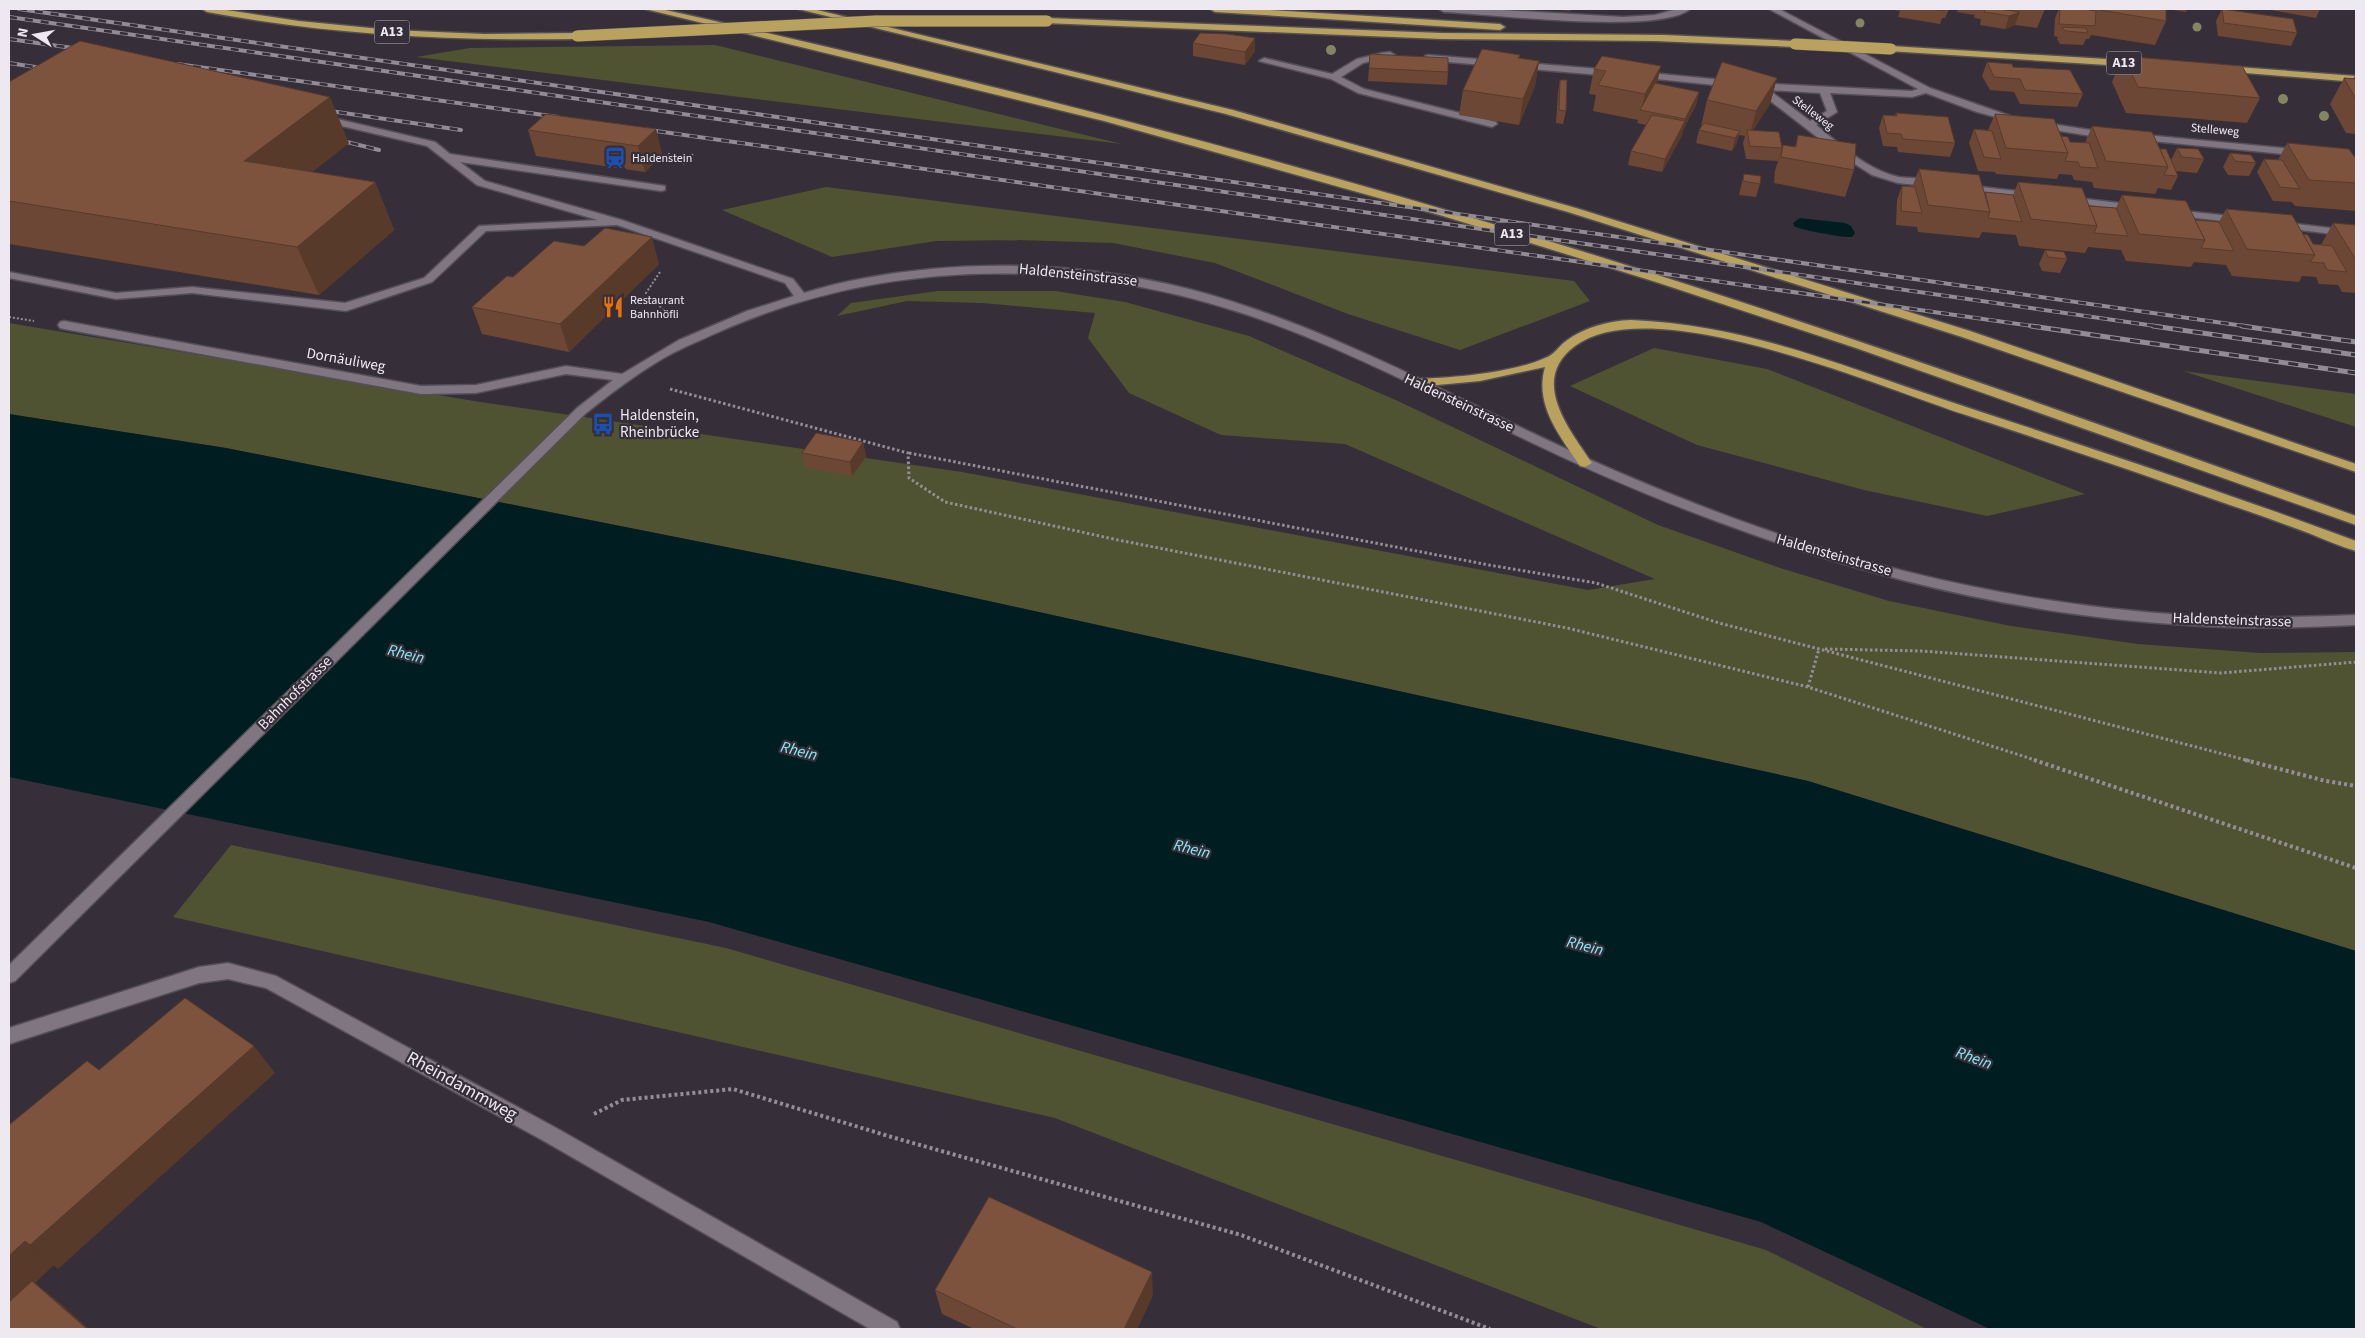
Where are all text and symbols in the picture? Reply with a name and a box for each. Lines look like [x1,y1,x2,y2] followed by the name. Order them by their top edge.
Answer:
[10,10,60,60] north arrow
[374,21,410,44] road number: A13
[13,26,34,39] text: N
[2106,52,2142,74] road number: A13
[1788,92,1838,134] street label: Stelleweg
[2190,119,2240,141] street label: Stelleweg
[602,145,628,171] station icon: Haldenstein
[632,150,692,167] place label: Haldenstein
[1494,222,1530,245] road number: A13
[1018,258,1138,292] street label: Haldensteinstrasse
[630,292,684,323] place label: Restaurant Bahnhöfli
[600,294,626,320] restaurant icon: Restaurant Bahnhöfli
[305,343,387,377] street label: Dornäuliweg
[1401,368,1517,438] street label: Haldensteinstrasse
[620,405,699,443] place label: Haldenstein, Rheinbrücke
[590,411,616,437] bus stop icon: Haldenstein, Rheinbrücke
[1774,529,1894,581] street label: Haldensteinstrasse
[2172,607,2292,633] street label: Haldensteinstrasse
[385,639,427,669] water label: Rhein
[253,651,337,735] street label: Bahnhofstrasse
[778,736,820,766] water label: Rhein
[1171,834,1213,864] water label: Rhein
[1564,931,1606,961] water label: Rhein
[1953,1041,1995,1075] water label: Rhein
[402,1045,522,1127] street label: Rheindammweg

